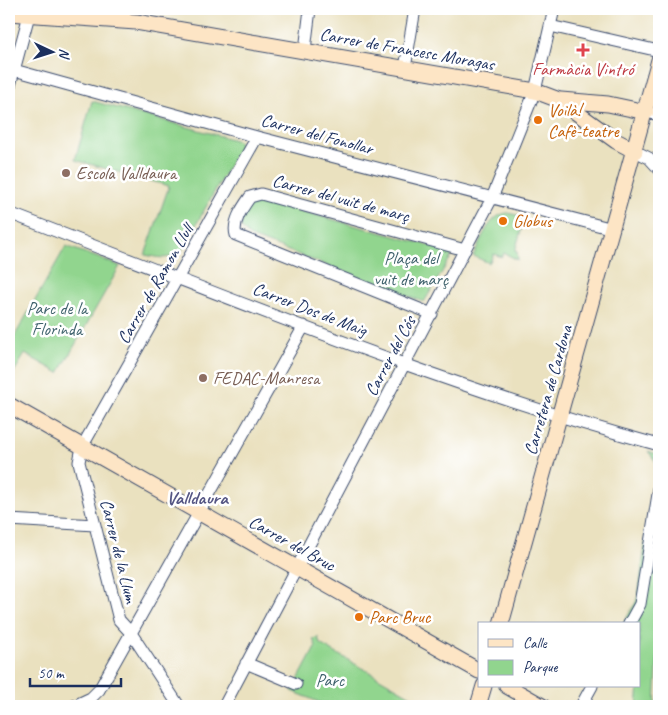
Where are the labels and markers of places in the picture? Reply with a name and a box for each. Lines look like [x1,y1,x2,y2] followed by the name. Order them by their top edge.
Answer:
[577,44,589,56] marker: Farmàcia Vintró
[532,58,636,80] place label: Farmàcia Vintró
[548,99,620,142] place label: Voilà! Cafè-teatre
[532,114,544,126] marker: Voilà! Cafè-teatre
[76,162,178,184] place label: Escola Valldaura
[60,167,72,179] marker: Escola Valldaura
[513,210,554,232] place label: Globus
[497,215,509,227] marker: Globus
[213,367,321,389] place label: FEDAC-Manresa
[197,372,209,384] marker: FEDAC-Manresa
[369,606,432,628] place label: Parc Bruc
[353,611,365,623] marker: Parc Bruc

